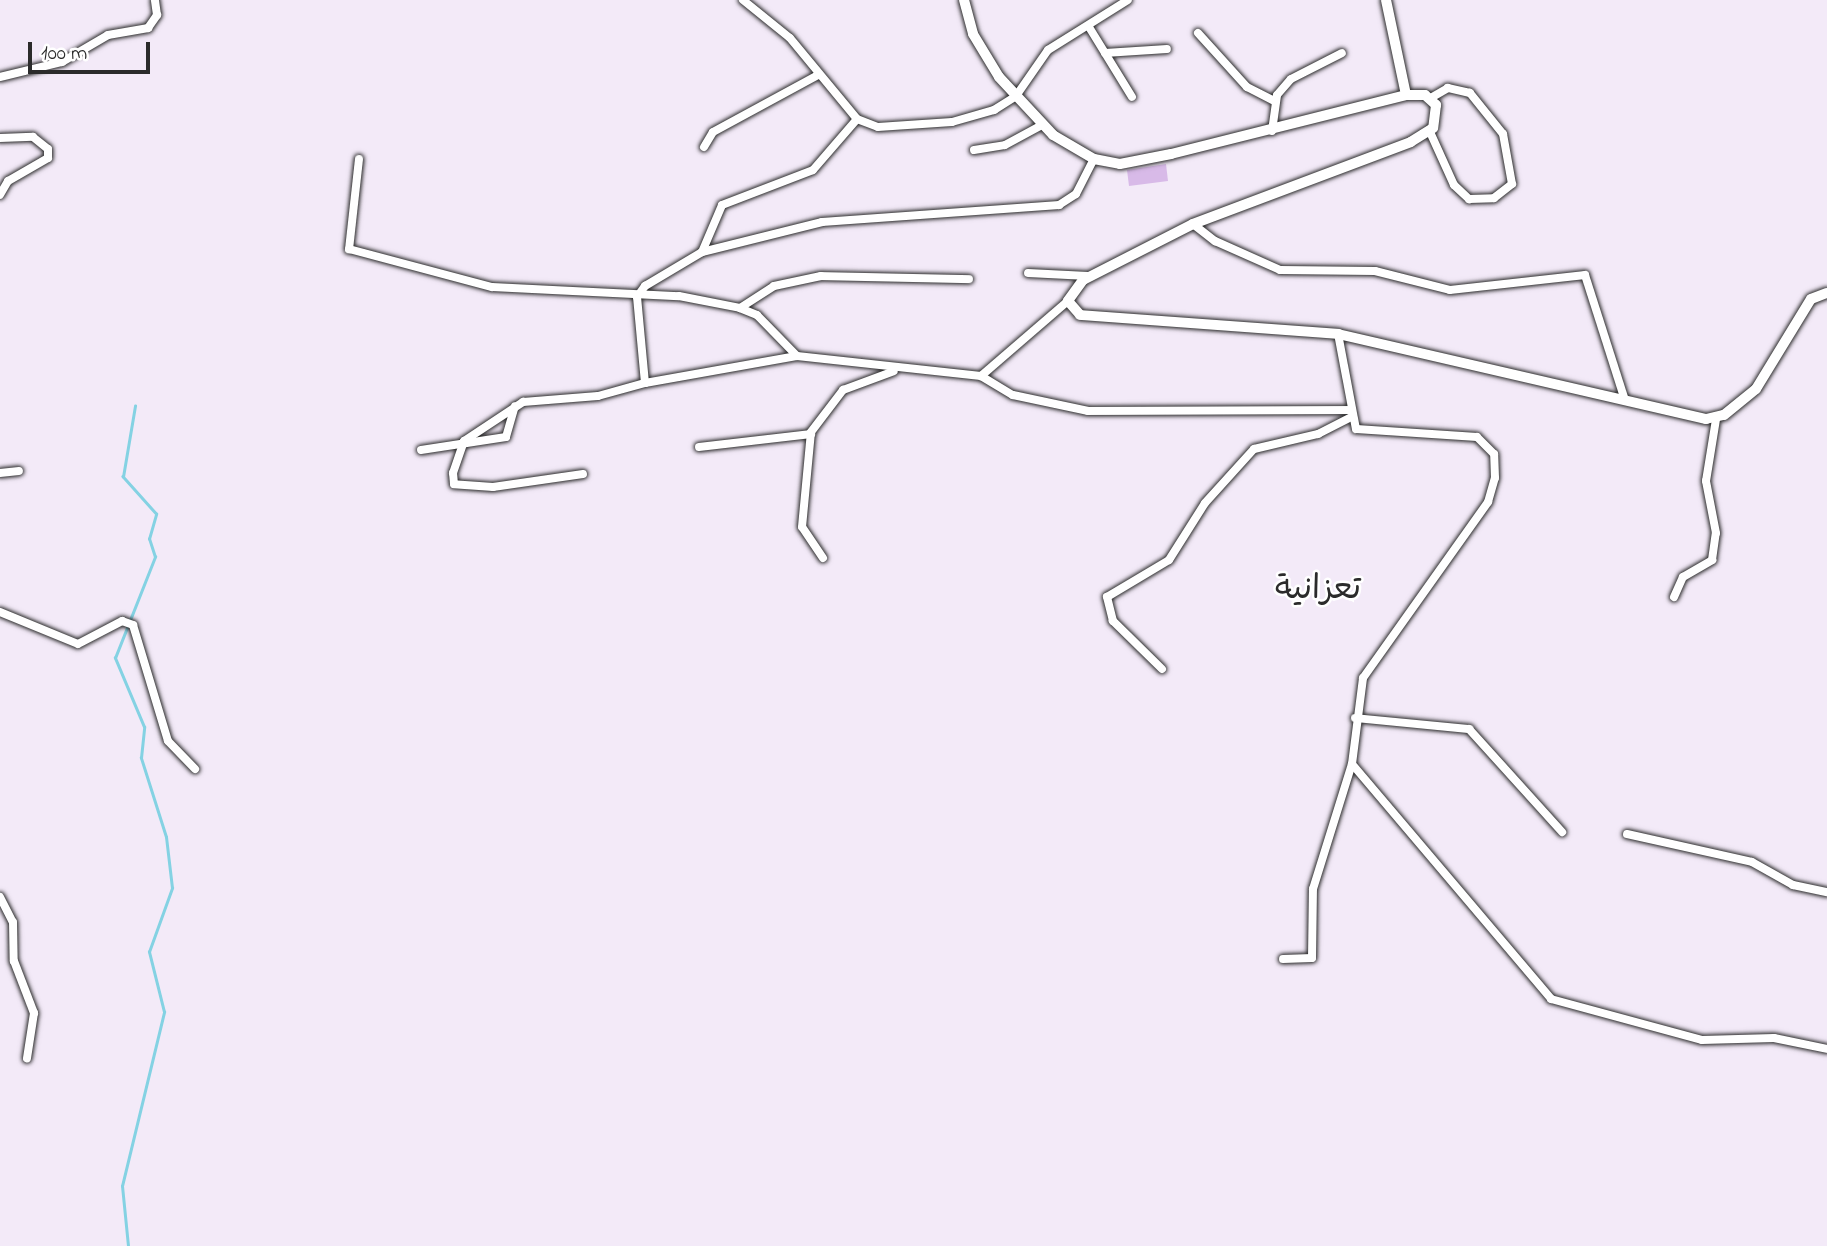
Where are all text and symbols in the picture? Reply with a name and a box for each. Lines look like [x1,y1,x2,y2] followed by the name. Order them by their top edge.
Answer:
[32,28,154,72] scale bar
[41,39,87,69] text: 100 m
[1275,571,1361,611] district label: تعزانية

